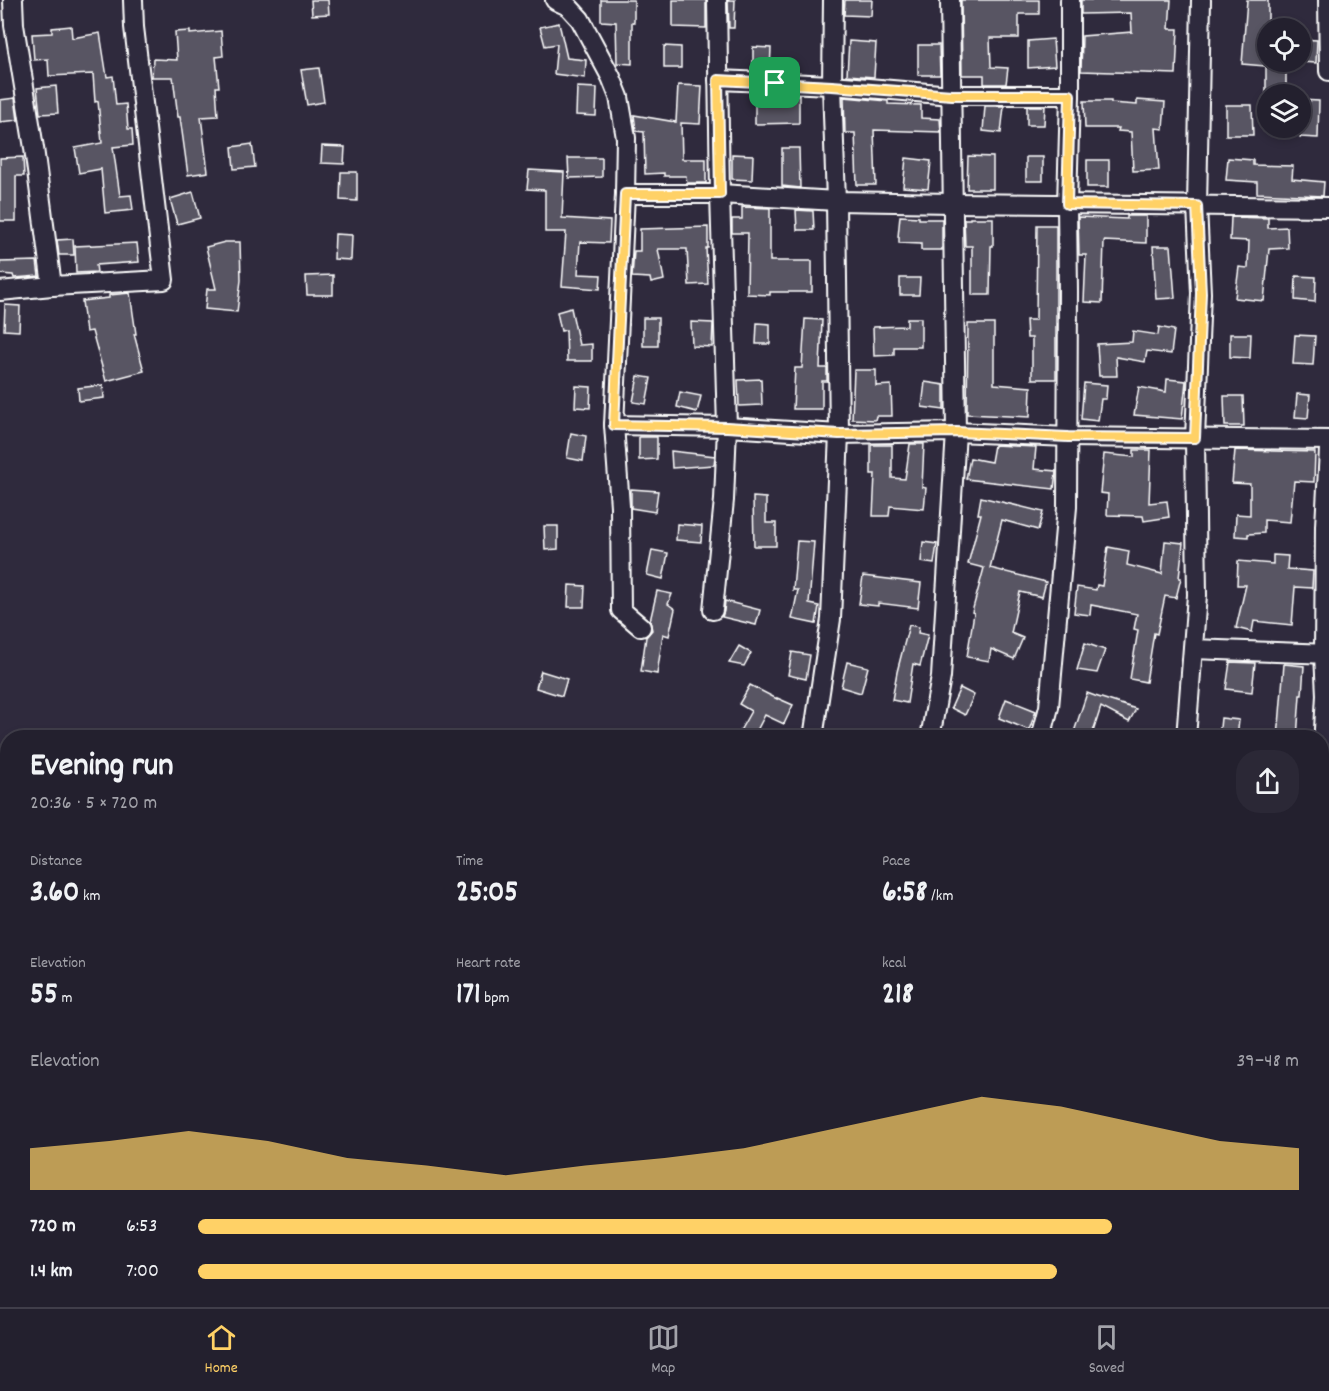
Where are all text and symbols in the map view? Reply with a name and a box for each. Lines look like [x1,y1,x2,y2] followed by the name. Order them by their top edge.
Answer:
[1257,18,1311,138] map controls
[1257,18,1311,72] button: locate
[749,57,800,108] pin
[758,66,791,99] icon: arrive
[1257,84,1311,138] button: layers
[30,744,174,791] text: Evening run
[1236,750,1299,813] button: share
[30,790,157,818] text: 20:36 · 5 × 720 m
[30,850,82,873] text: Distance
[456,850,483,873] text: Time
[882,850,910,873] text: Pace
[30,873,79,916] text: 3.60
[456,873,518,916] text: 25:05
[882,873,928,916] text: 6:58
[79,885,101,908] text: km
[928,885,953,908] text: /km
[30,952,86,975] text: Elevation
[456,952,521,975] text: Heart rate
[882,952,906,975] text: kcal
[30,975,58,1018] text: 55
[456,975,481,1018] text: 171
[882,975,914,1018] text: 218
[58,987,72,1010] text: m
[481,987,510,1010] text: bpm
[30,1048,100,1076] text: Elevation
[1236,1048,1299,1076] text: 39–48 m
[30,1213,76,1241] text: 720 m
[126,1213,157,1241] text: 6:53
[30,1258,73,1286] text: 1.4 km
[126,1258,159,1286] text: 7:00
[204,1321,238,1380] tab: Home
[647,1321,680,1380] tab: Map
[1089,1321,1125,1380] tab: Saved

